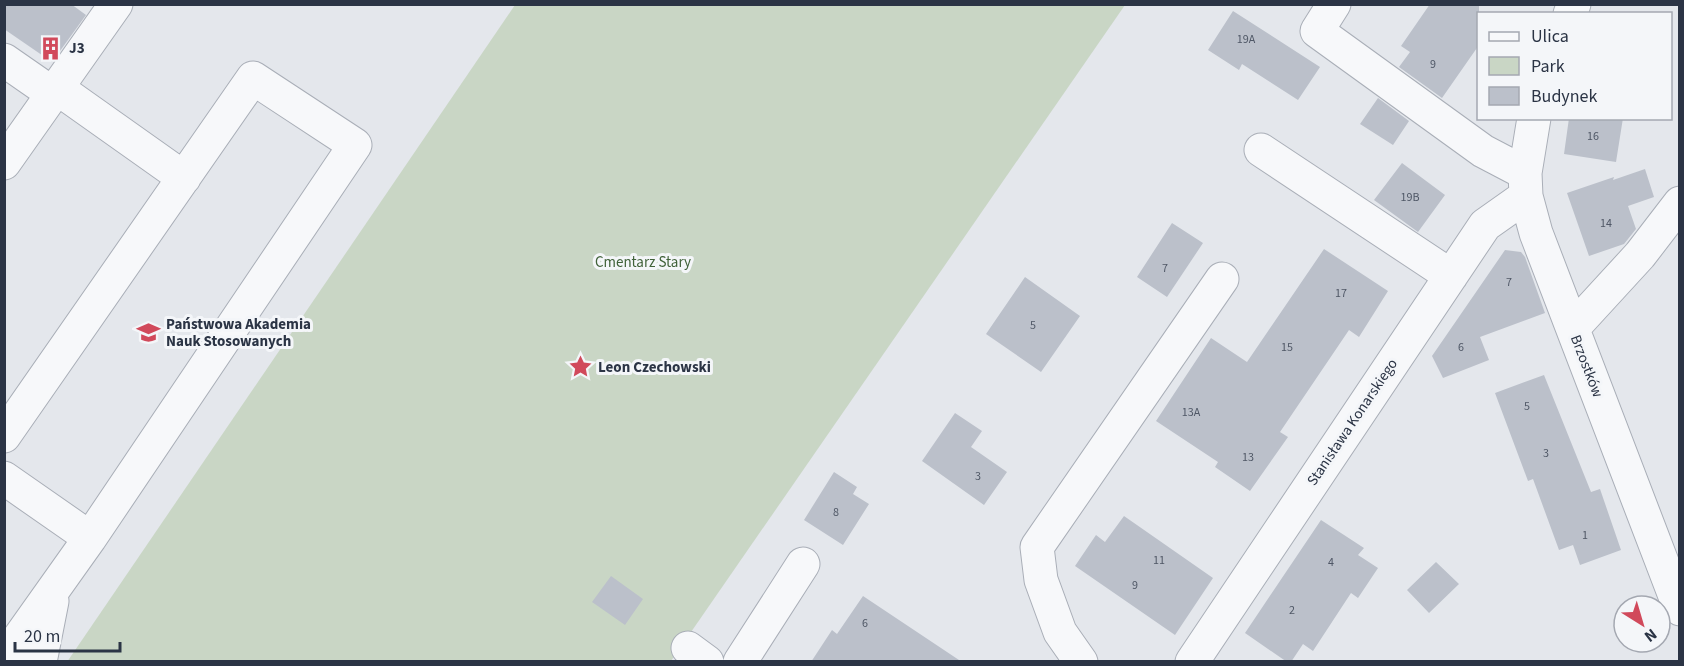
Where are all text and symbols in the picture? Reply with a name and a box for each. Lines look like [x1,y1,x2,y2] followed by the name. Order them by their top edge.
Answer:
[1477,12,1672,120] legend
[1531,24,1569,49] text: Ulica
[1237,31,1256,48] house number: 19A
[38,35,64,61] building icon: J3
[69,38,85,59] place label: J3
[1531,54,1565,79] text: Park
[1430,56,1436,73] house number: 9
[1531,84,1598,109] text: Budynek
[1587,128,1599,145] house number: 16
[1401,189,1419,206] house number: 19B
[1600,215,1612,232] house number: 14
[595,252,691,273] park label: Cmentarz Stary
[1162,260,1168,277] house number: 7
[1506,274,1512,291] house number: 7
[1335,285,1347,302] house number: 17
[166,314,311,352] place label: Państwowa Akademia Nauk Stosowanych
[1030,317,1036,334] house number: 5
[135,320,161,346] school or university icon: Państwowa Akademia Nauk Stosowanych
[1565,332,1608,401] street label: Brzostków
[1281,339,1293,356] house number: 15
[1458,339,1464,356] house number: 6
[567,354,593,380] place icon: Leon Czechowski
[1302,355,1403,490] street label: Stanisława Konarskiego
[598,357,711,378] place label: Leon Czechowski
[1524,398,1530,415] house number: 5
[1182,404,1201,421] house number: 13A
[1543,445,1549,462] house number: 3
[1242,449,1254,466] house number: 13
[975,468,981,485] house number: 3
[833,504,839,521] house number: 8
[1582,527,1588,544] house number: 1
[1153,552,1165,569] house number: 11
[1328,554,1334,571] house number: 4
[1132,577,1138,594] house number: 9
[1612,594,1672,654] north arrow
[1289,602,1295,619] house number: 2
[15,615,120,653] scale bar
[862,615,868,632] house number: 6
[1640,623,1661,647] text: N
[24,624,60,649] text: 20 m

